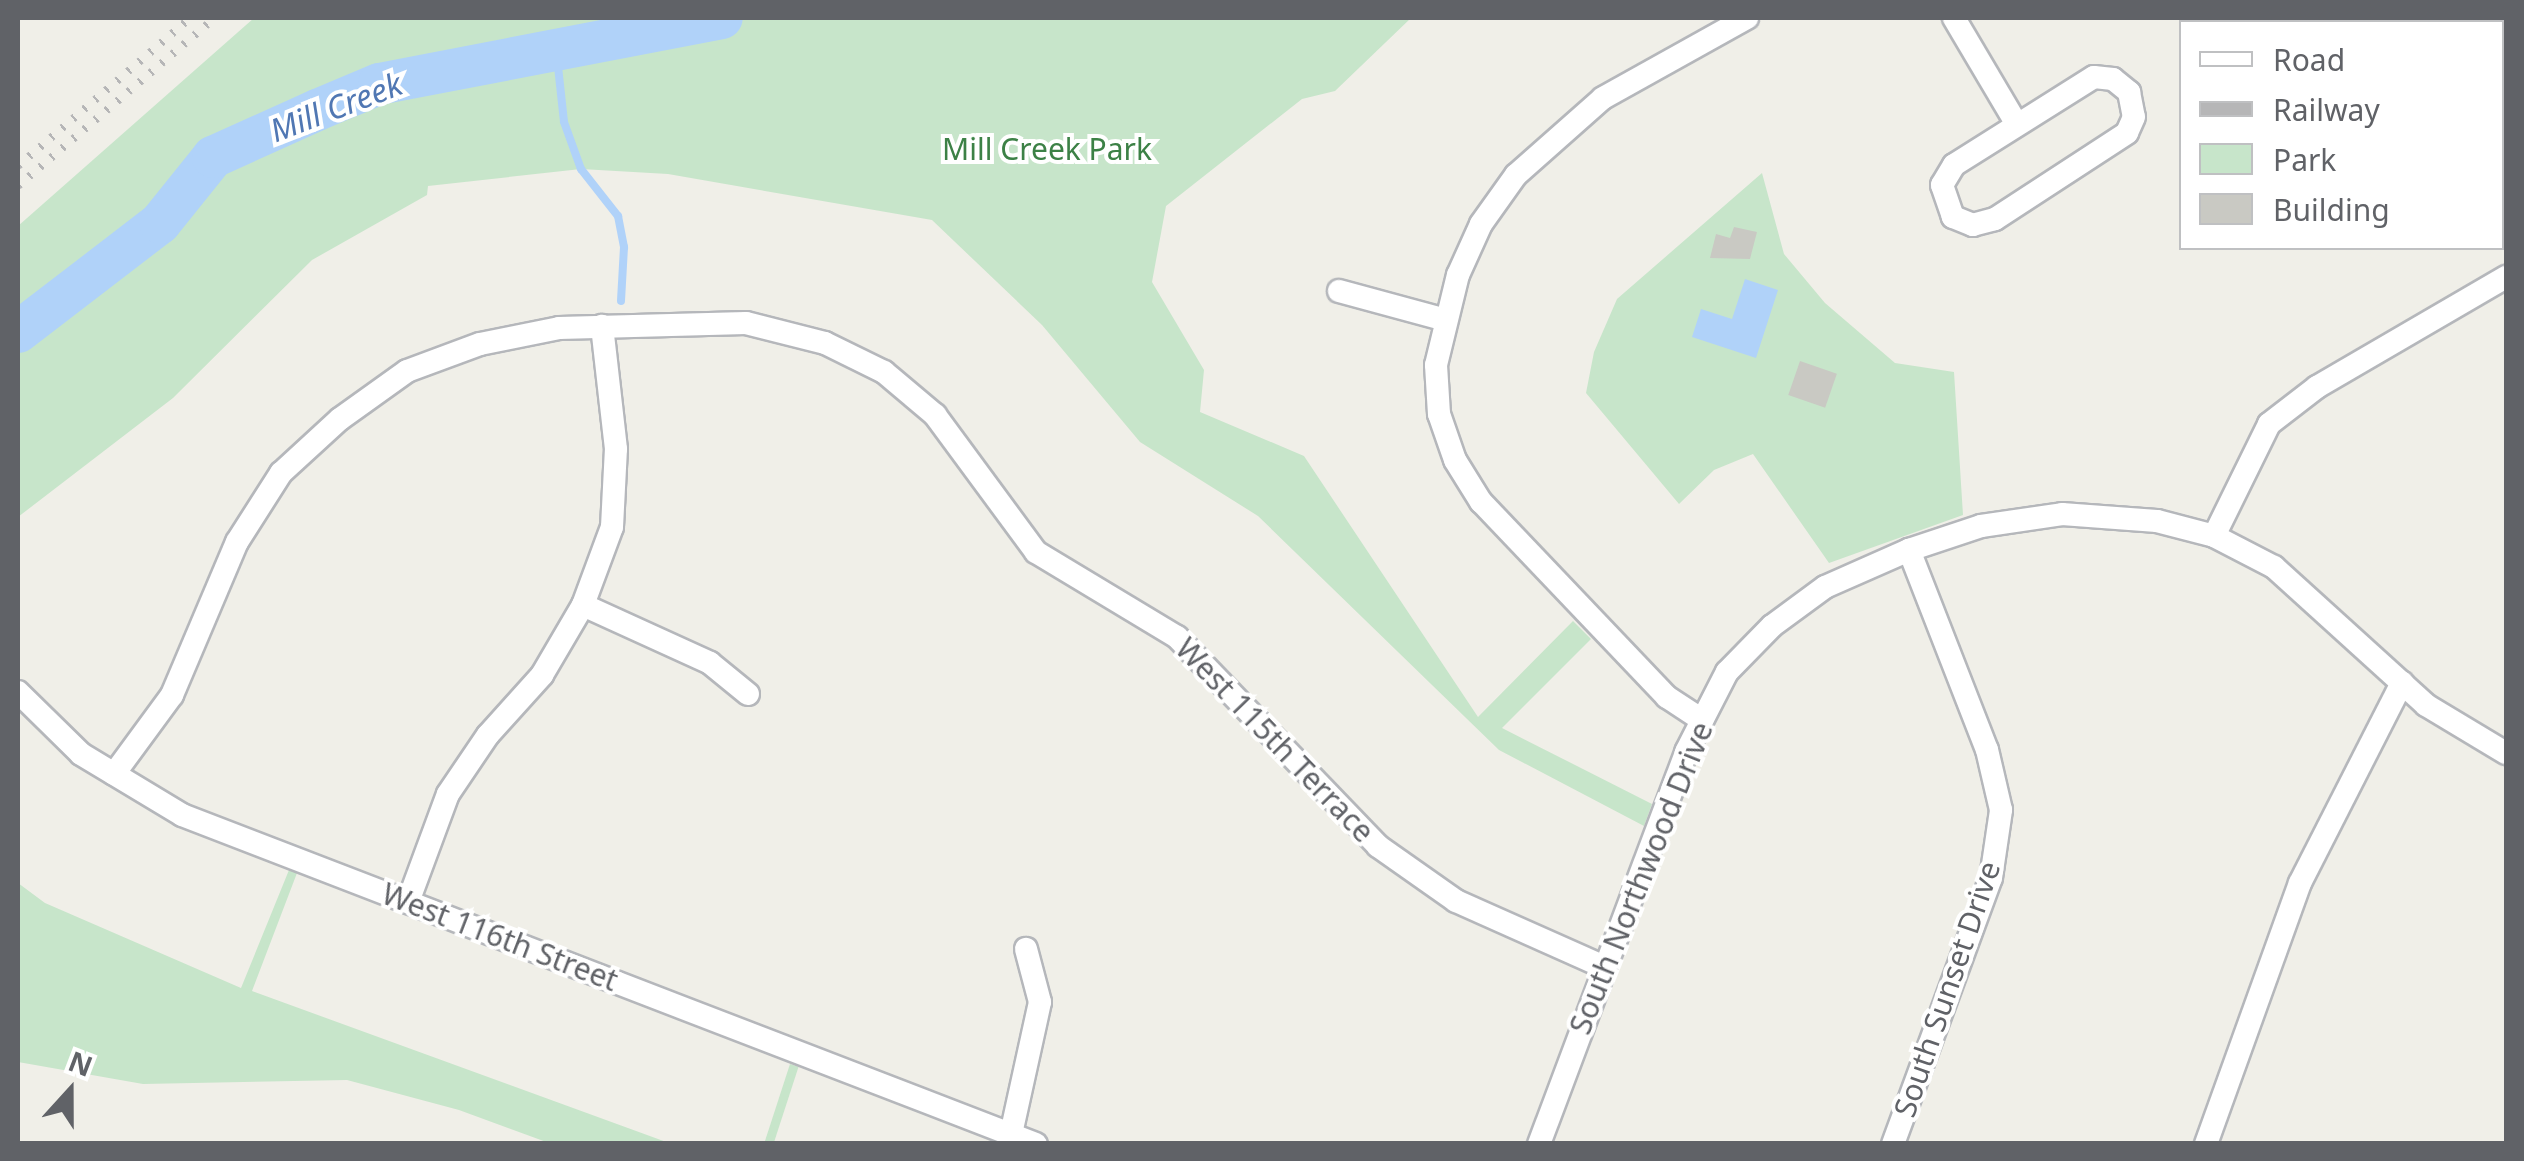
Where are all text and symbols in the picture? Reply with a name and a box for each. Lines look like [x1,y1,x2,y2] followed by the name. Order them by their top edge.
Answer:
[2179,20,2504,250] legend
[2273,39,2345,80] text: Road
[264,64,408,150] water label: Mill Creek
[2273,89,2380,130] text: Railway
[942,131,1152,167] park label: Mill Creek Park
[2273,139,2336,180] text: Park
[2273,189,2390,230] text: Building
[1168,630,1382,850] street label: West 115th Terrace
[1562,717,1720,1039] street label: South Northwood Drive
[1886,856,2008,1122] street label: South Sunset Drive
[377,875,623,999] street label: West 116th Street
[20,1041,120,1141] north arrow
[63,1041,98,1085] text: N

